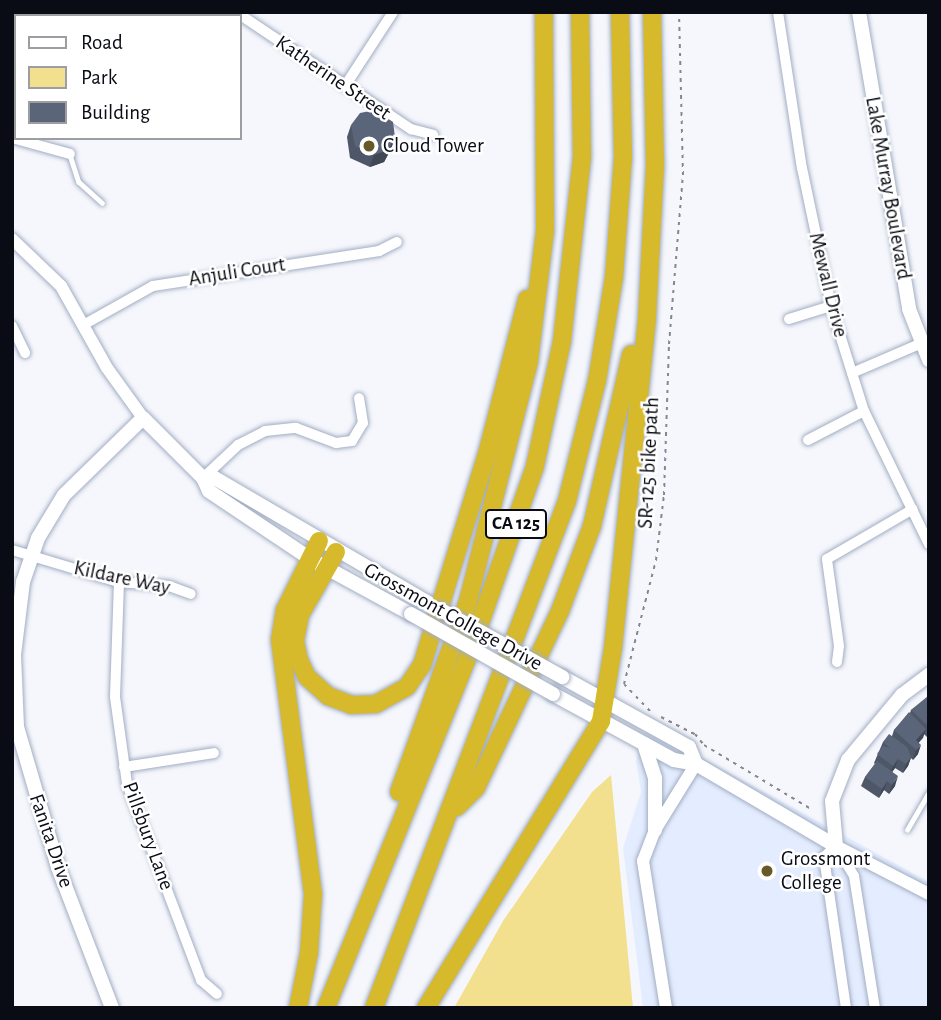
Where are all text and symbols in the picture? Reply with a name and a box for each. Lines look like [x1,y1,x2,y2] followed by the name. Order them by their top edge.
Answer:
[14,14,242,140] legend
[271,30,395,126] street label: Katherine Street
[81,32,123,53] text: Road
[81,67,117,88] text: Park
[860,95,916,281] street label: Lake Murray Boulevard
[81,102,150,123] text: Building
[383,133,484,159] place label: Cloud Tower
[361,138,377,154] marker: Cloud Tower
[803,230,853,340] street label: Mewall Drive
[187,252,287,292] street label: Anjuli Court
[633,397,665,529] street label: SR-125 bike path
[484,509,548,540] road number: CA 125
[71,555,173,601] street label: Kildare Way
[359,557,547,677] street label: Grossmont College Drive
[117,778,179,894] street label: Pillsbury Lane
[23,791,79,891] street label: Fanita Drive
[781,846,870,896] place label: Grossmont College
[759,863,775,879] marker: Grossmont College

